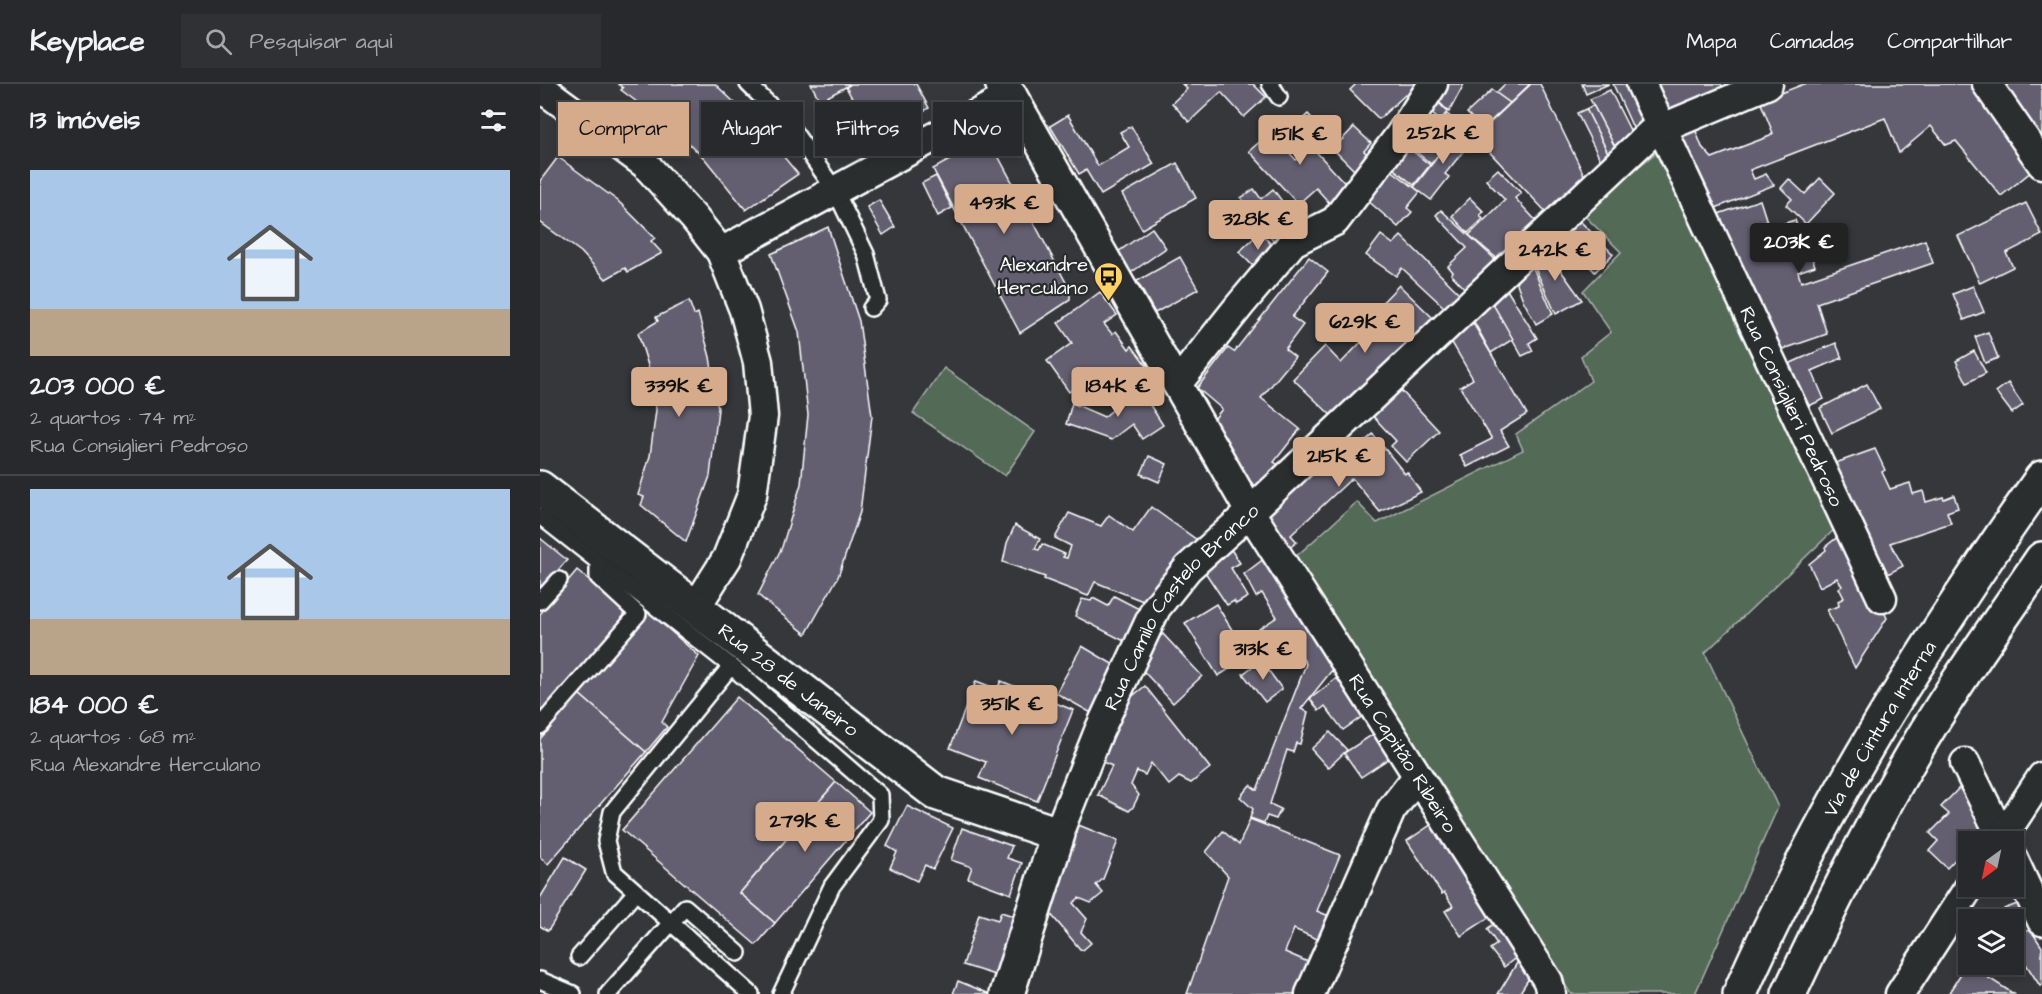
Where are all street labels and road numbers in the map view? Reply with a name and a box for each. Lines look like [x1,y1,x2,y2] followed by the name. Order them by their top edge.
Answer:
[1732,302,1850,511] street label: Rua Consiglieri Pedroso
[1098,497,1266,715] street label: Rua Camilo Castelo Branco
[712,617,864,744] street label: Rua 28 de Janeiro
[1817,636,1944,822] street label: Via de Cintura Interna
[1341,669,1463,838] street label: Rua Capitão Ribeiro

